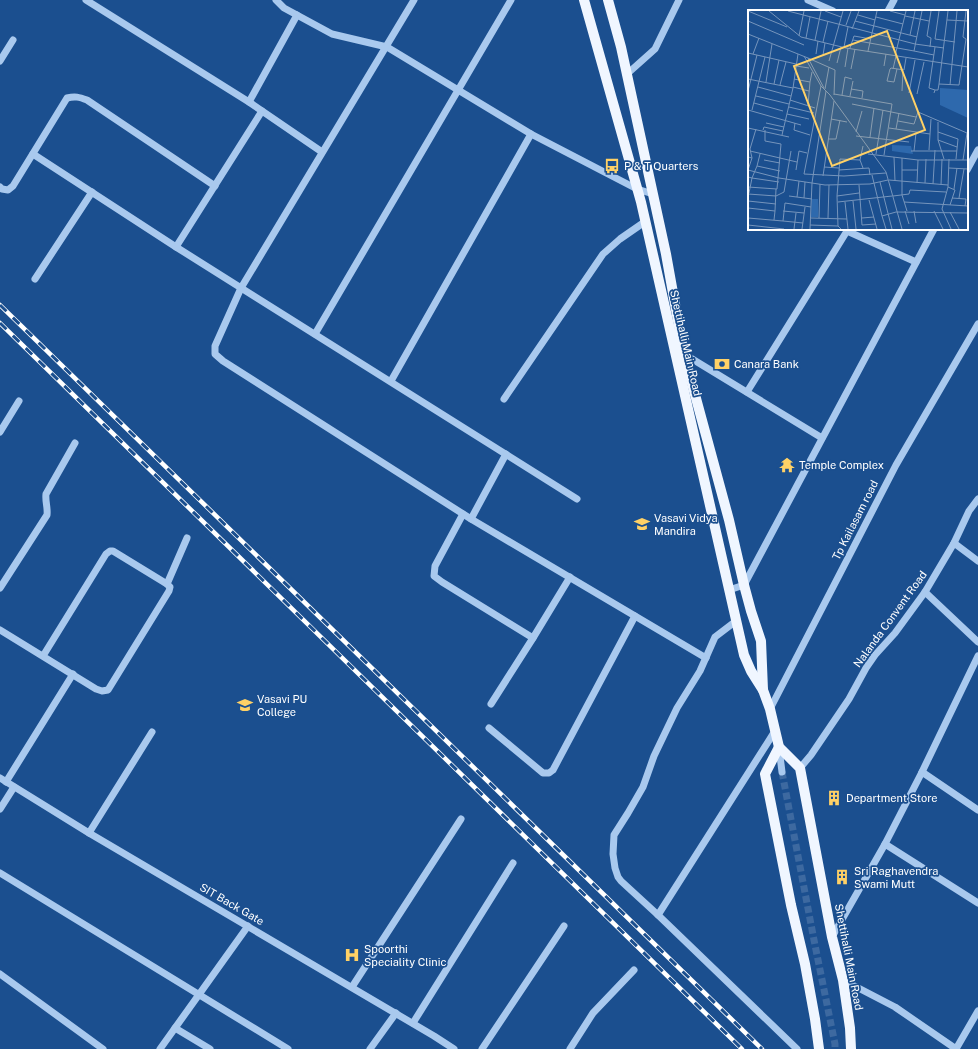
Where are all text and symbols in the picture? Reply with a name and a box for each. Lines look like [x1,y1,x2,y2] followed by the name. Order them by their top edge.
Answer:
[748,10,968,230] inset map
[603,157,621,175] bus stop icon: P & T Quarters
[624,160,699,172] place label: P & T Quarters
[668,289,704,397] street label: Shettihalli Main Road
[713,355,731,373] bank icon: Canara Bank
[734,358,799,370] place label: Canara Bank
[778,456,796,474] temple icon: Temple Complex
[799,459,884,471] place label: Temple Complex
[830,478,880,562] street label: Tp Kailasam road
[654,512,718,537] place label: Vasavi Vidya Mandira
[633,515,651,533] school or university icon: Vasavi Vidya Mandira
[851,569,929,669] street label: Nalanda Convent Road
[257,693,307,718] place label: Vasavi PU College
[236,696,254,714] school or university icon: Vasavi PU College
[825,789,843,807] building icon: Department Store
[846,792,938,804] place label: Department Store
[854,865,938,890] place label: Sri Raghavendra Swami Mutt
[833,868,851,886] building icon: Sri Raghavendra Swami Mutt
[198,881,266,927] street label: SIT Back Gate
[833,903,865,1011] street label: Shettihalli Main Road
[364,943,446,968] place label: Spoorthi Speciality Clinic
[343,946,361,964] hospital icon: Spoorthi Speciality Clinic

